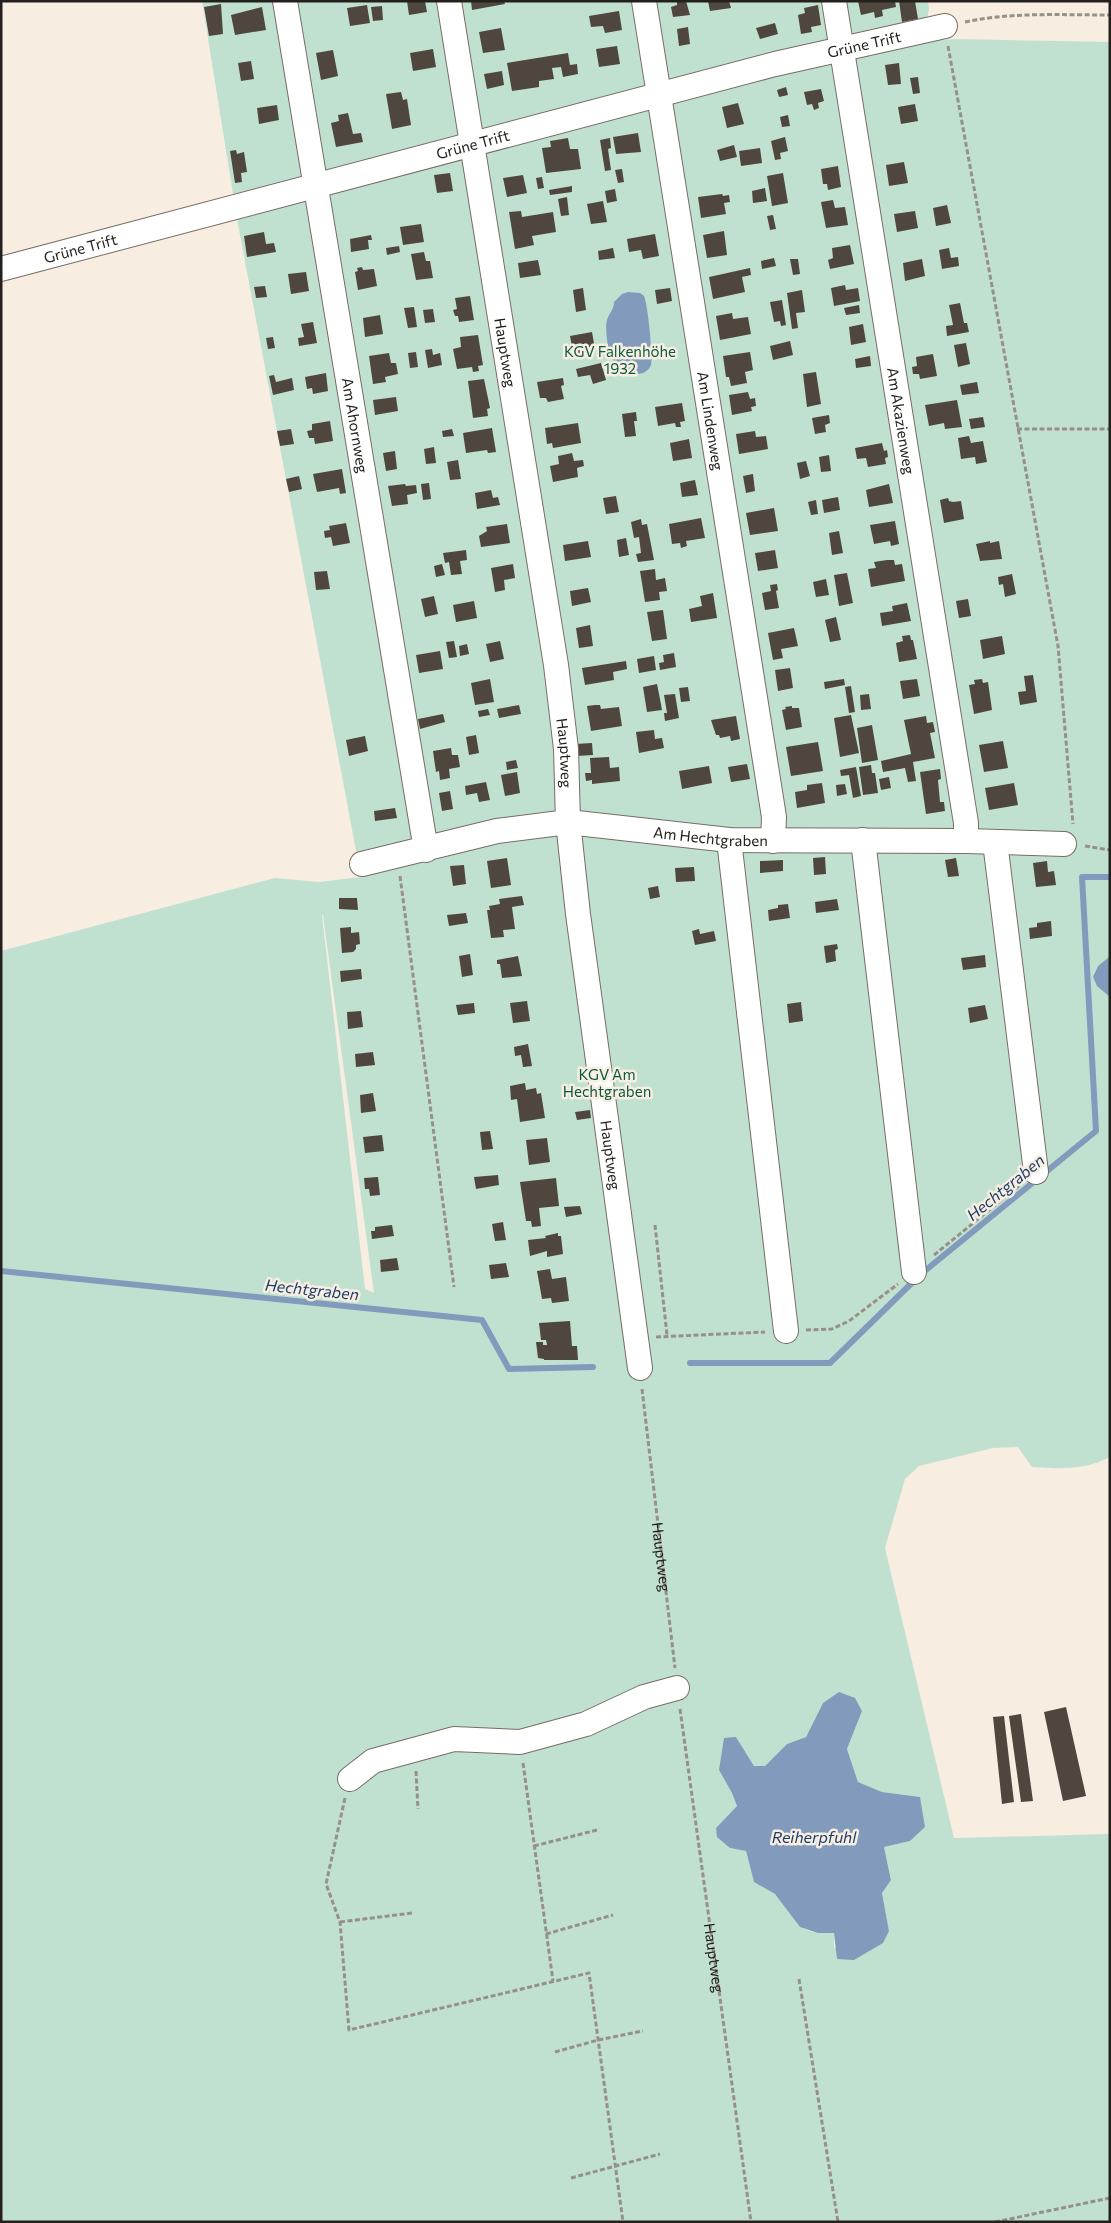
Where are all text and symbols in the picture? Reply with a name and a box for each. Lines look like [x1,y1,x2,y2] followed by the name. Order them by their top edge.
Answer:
[825,27,903,61] street label: Grüne Trift
[434,126,511,162] street label: Grüne Trift
[42,230,119,266] street label: Grüne Trift
[491,316,520,389] street label: Hauptweg
[564,342,676,377] park label: KGV Falkenhöhe 1932
[884,366,919,475] street label: Am Akazienweg
[694,370,728,472] street label: Am Lindenweg
[339,376,372,474] street label: Am Ahornweg
[553,717,576,788] street label: Hauptweg
[652,823,768,849] street label: Am Hechtgraben
[563,1065,651,1100] park label: KGV Am Hechtgraben
[597,1119,625,1191] street label: Hauptweg
[962,1150,1048,1224] water label: Hechtgraben
[264,1275,360,1303] water label: Hechtgraben
[649,1521,675,1593] street label: Hauptweg
[772,1827,857,1846] water label: Reiherpfuhl
[701,1922,728,1994] street label: Hauptweg

